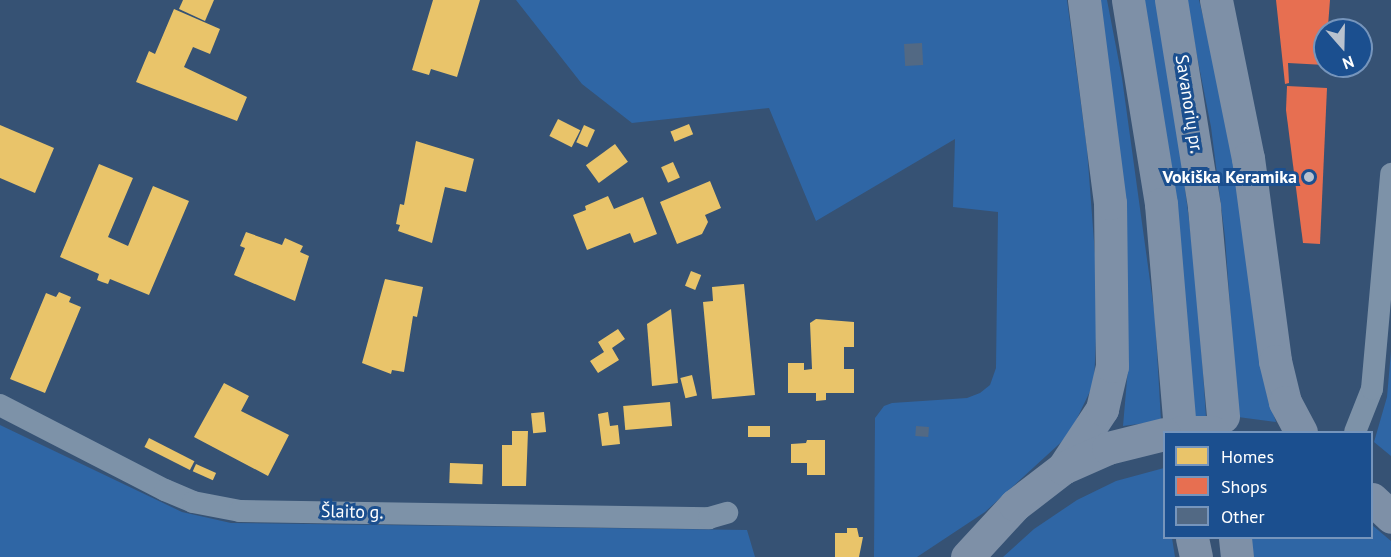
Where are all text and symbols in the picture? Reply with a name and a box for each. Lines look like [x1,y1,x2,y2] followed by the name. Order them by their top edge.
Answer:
[1313,18,1373,78] north arrow
[1340,52,1357,74] text: N
[1171,53,1207,155] street label: Savanorių pr.
[1162,166,1297,188] place label: Vokiška Keramika
[1302,170,1316,184] marker: Vokiška Keramika
[1163,431,1373,539] legend
[1221,445,1274,468] text: Homes
[1221,475,1267,498] text: Shops
[321,501,383,523] street label: Šlaito g.
[1221,505,1265,528] text: Other

